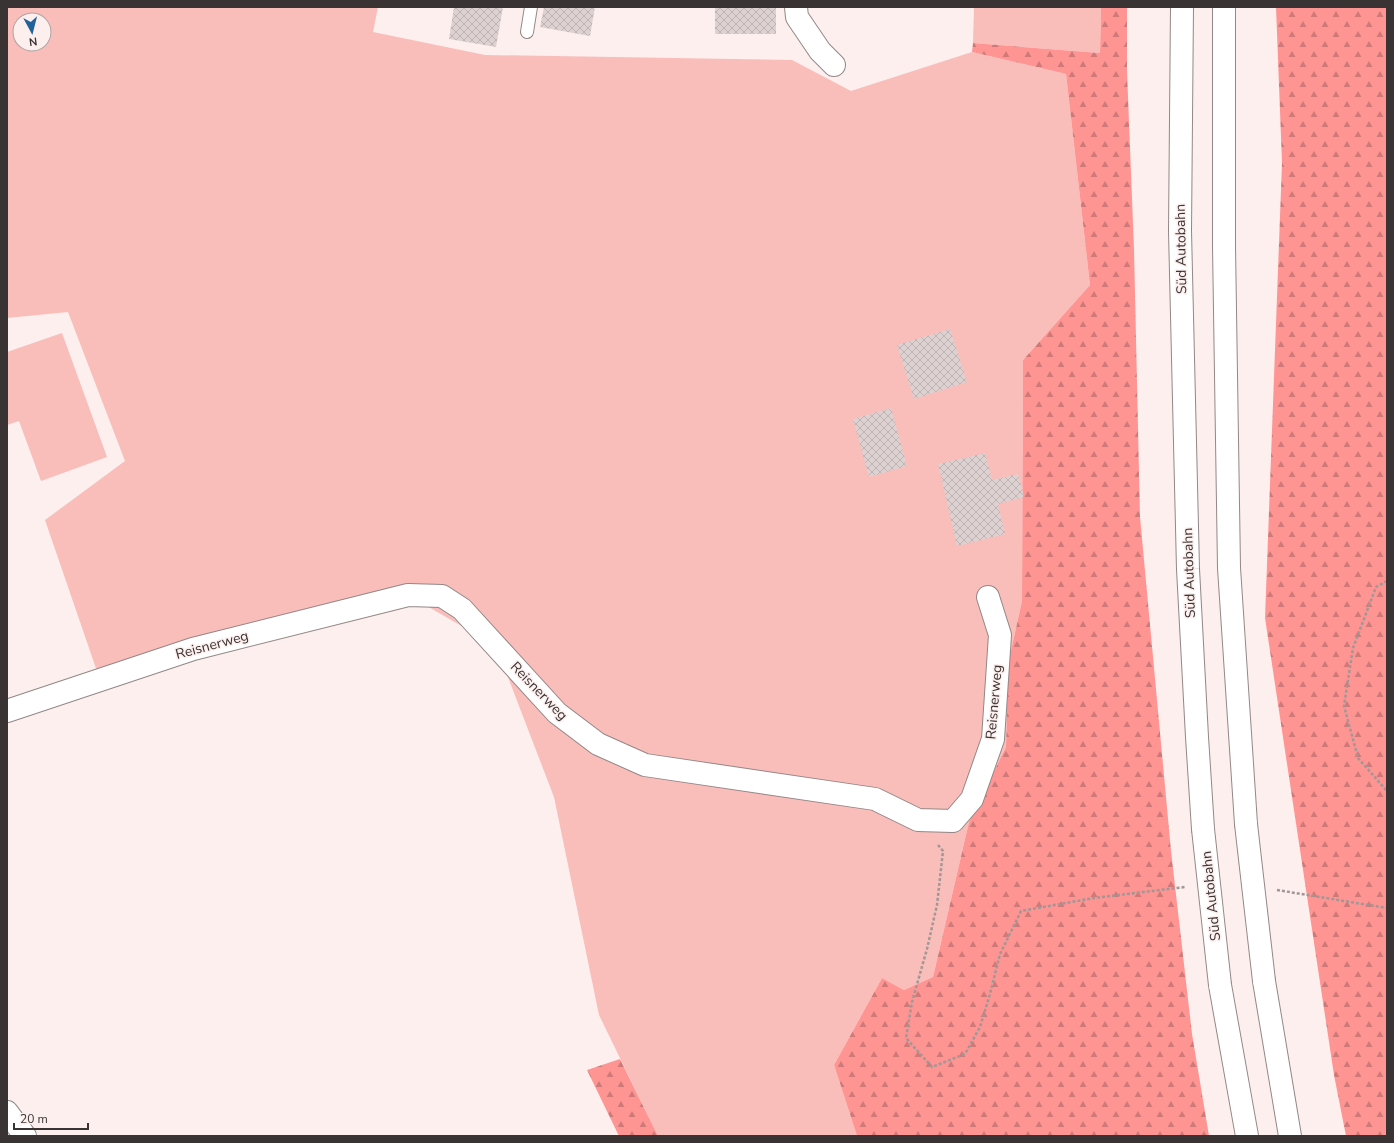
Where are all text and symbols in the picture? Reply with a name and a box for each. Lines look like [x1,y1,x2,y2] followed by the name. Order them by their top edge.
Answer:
[12,12,52,52] north arrow
[28,33,38,49] text: N
[1171,204,1191,294] street label: Süd Autobahn
[1178,528,1200,618] street label: Süd Autobahn
[173,626,251,664] street label: Reisnerweg
[506,657,572,725] street label: Reisnerweg
[981,664,1007,740] street label: Reisnerweg
[1197,850,1225,942] street label: Süd Autobahn
[14,1105,88,1131] scale bar
[20,1111,48,1127] text: 20 m

